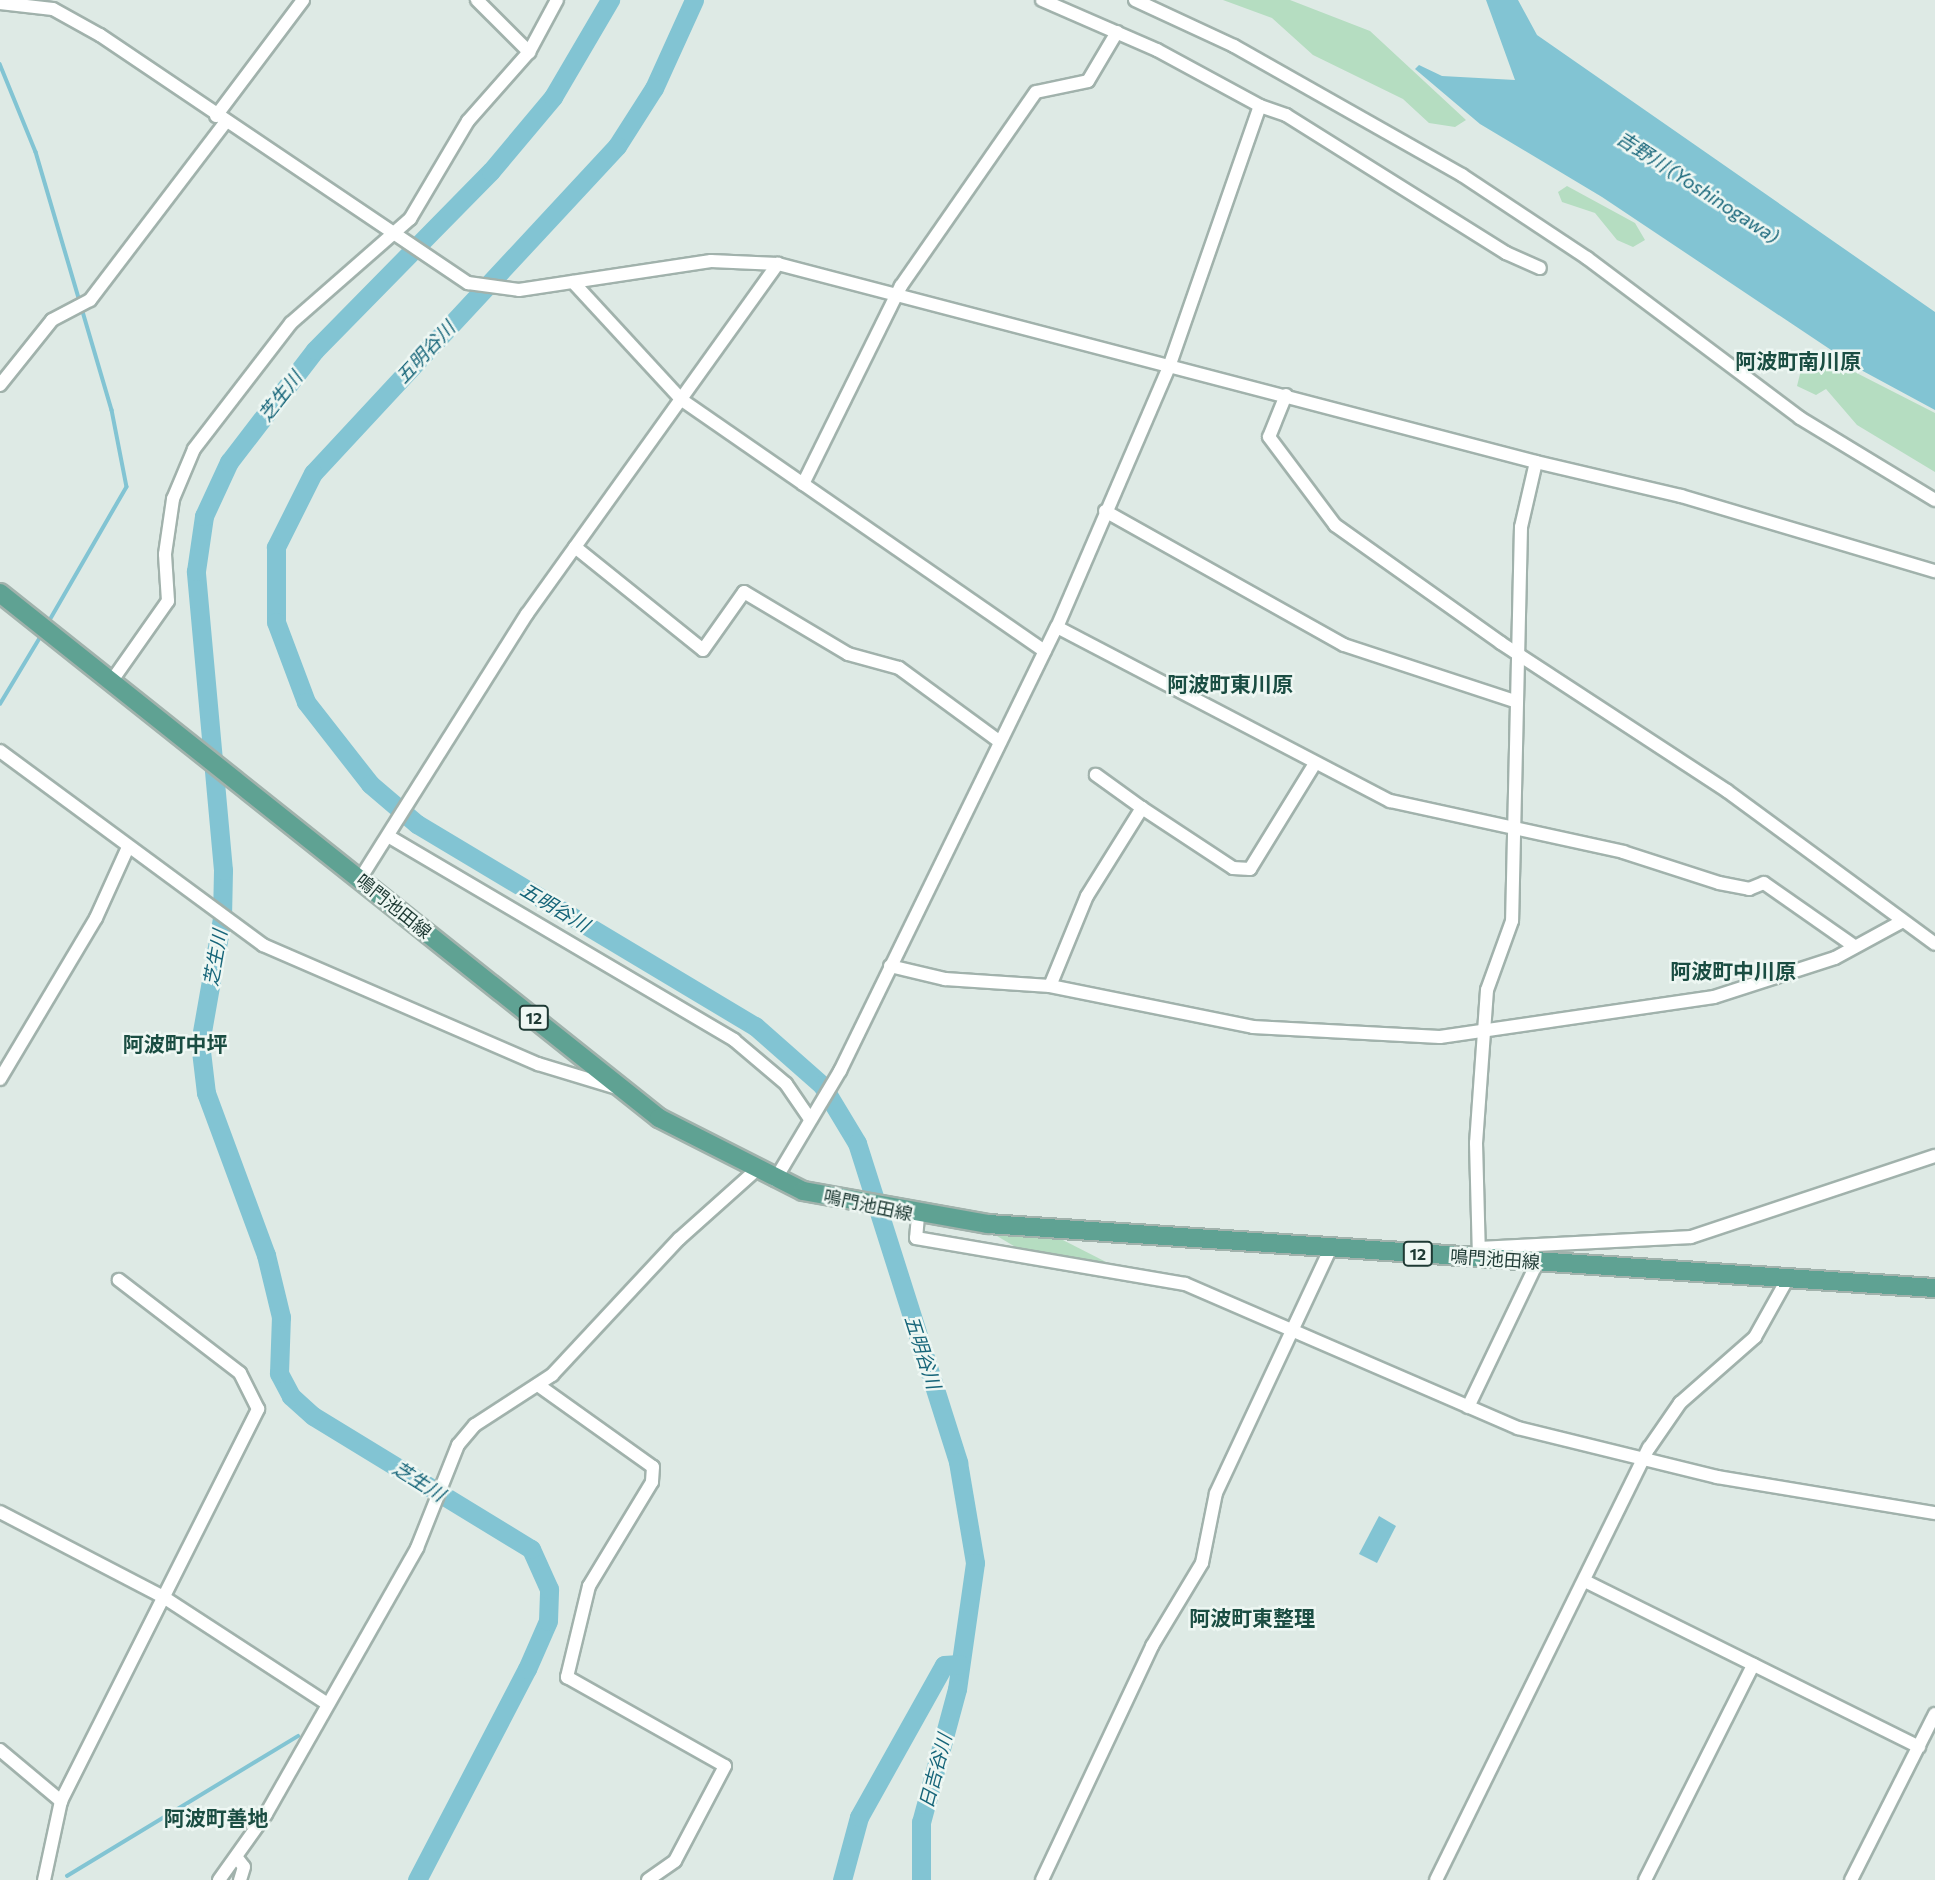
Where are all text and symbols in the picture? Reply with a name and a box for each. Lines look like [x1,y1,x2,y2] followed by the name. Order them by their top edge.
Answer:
[1613,126,1783,248] water label: 吉野川 (Yoshinogawa)
[391,316,459,388] water label: 五明谷川
[1735,348,1861,374] district label: 阿波町南川原
[253,367,307,425] water label: 芝生川
[1167,671,1293,697] district label: 阿波町東川原
[352,869,436,943] street label: 鳴門池田線
[517,878,593,936] water label: 五明谷川
[199,928,231,988] water label: 芝生川
[1670,958,1796,984] district label: 阿波町中川原
[518,1006,550,1030] road number: 12
[123,1031,227,1057] district label: 阿波町中坪
[822,1185,914,1225] street label: 鳴門池田線
[1402,1242,1434,1266] road number: 12
[1449,1245,1541,1273] street label: 鳴門池田線
[900,1312,946,1392] water label: 五明谷川
[389,1456,449,1506] water label: 芝生川
[1189,1605,1315,1631] district label: 阿波町東整理
[914,1731,956,1811] water label: 日吉谷川
[164,1805,268,1831] district label: 阿波町善地

